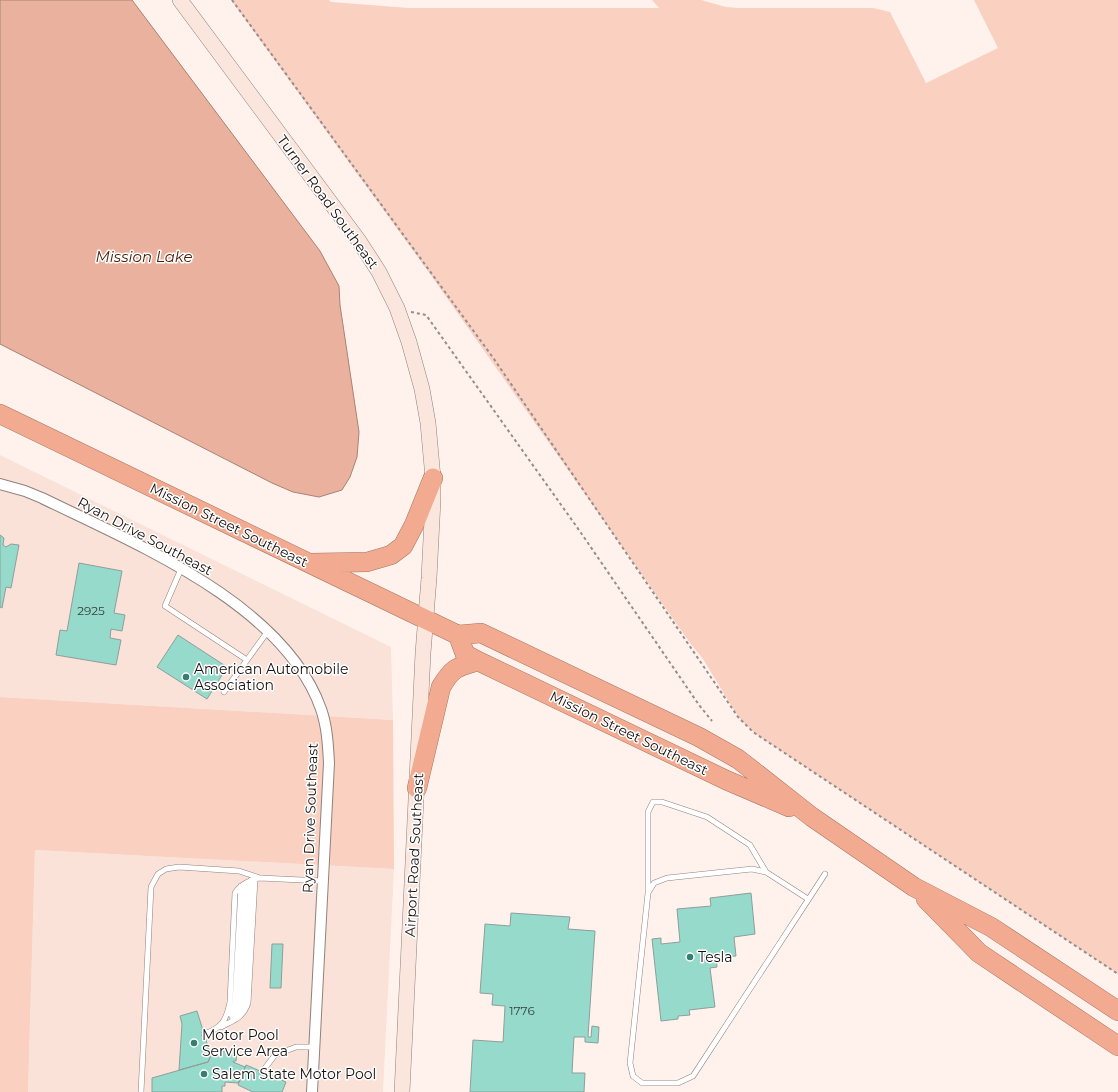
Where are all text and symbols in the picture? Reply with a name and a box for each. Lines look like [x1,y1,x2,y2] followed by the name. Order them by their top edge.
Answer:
[273,132,383,273] street label: Turner Road Southeast
[95,247,193,266] water label: Mission Lake
[147,479,311,571] street label: Mission Street Southeast
[74,493,216,579] street label: Ryan Drive Southeast
[77,603,105,618] house number: 2925
[194,660,349,694] place label: American Automobile Association
[181,672,191,682] marker: American Automobile Association
[547,687,711,779] street label: Mission Street Southeast
[298,742,322,893] street label: Ryan Drive Southeast
[401,772,427,937] street label: Airport Road Southeast
[698,948,733,966] place label: Tesla
[685,952,695,962] marker: Tesla
[509,1003,535,1018] house number: 1776
[202,1026,288,1060] place label: Motor Pool Service Area
[189,1038,199,1048] marker: Motor Pool Service Area
[212,1065,376,1083] place label: Salem State Motor Pool
[199,1069,209,1079] marker: Salem State Motor Pool

